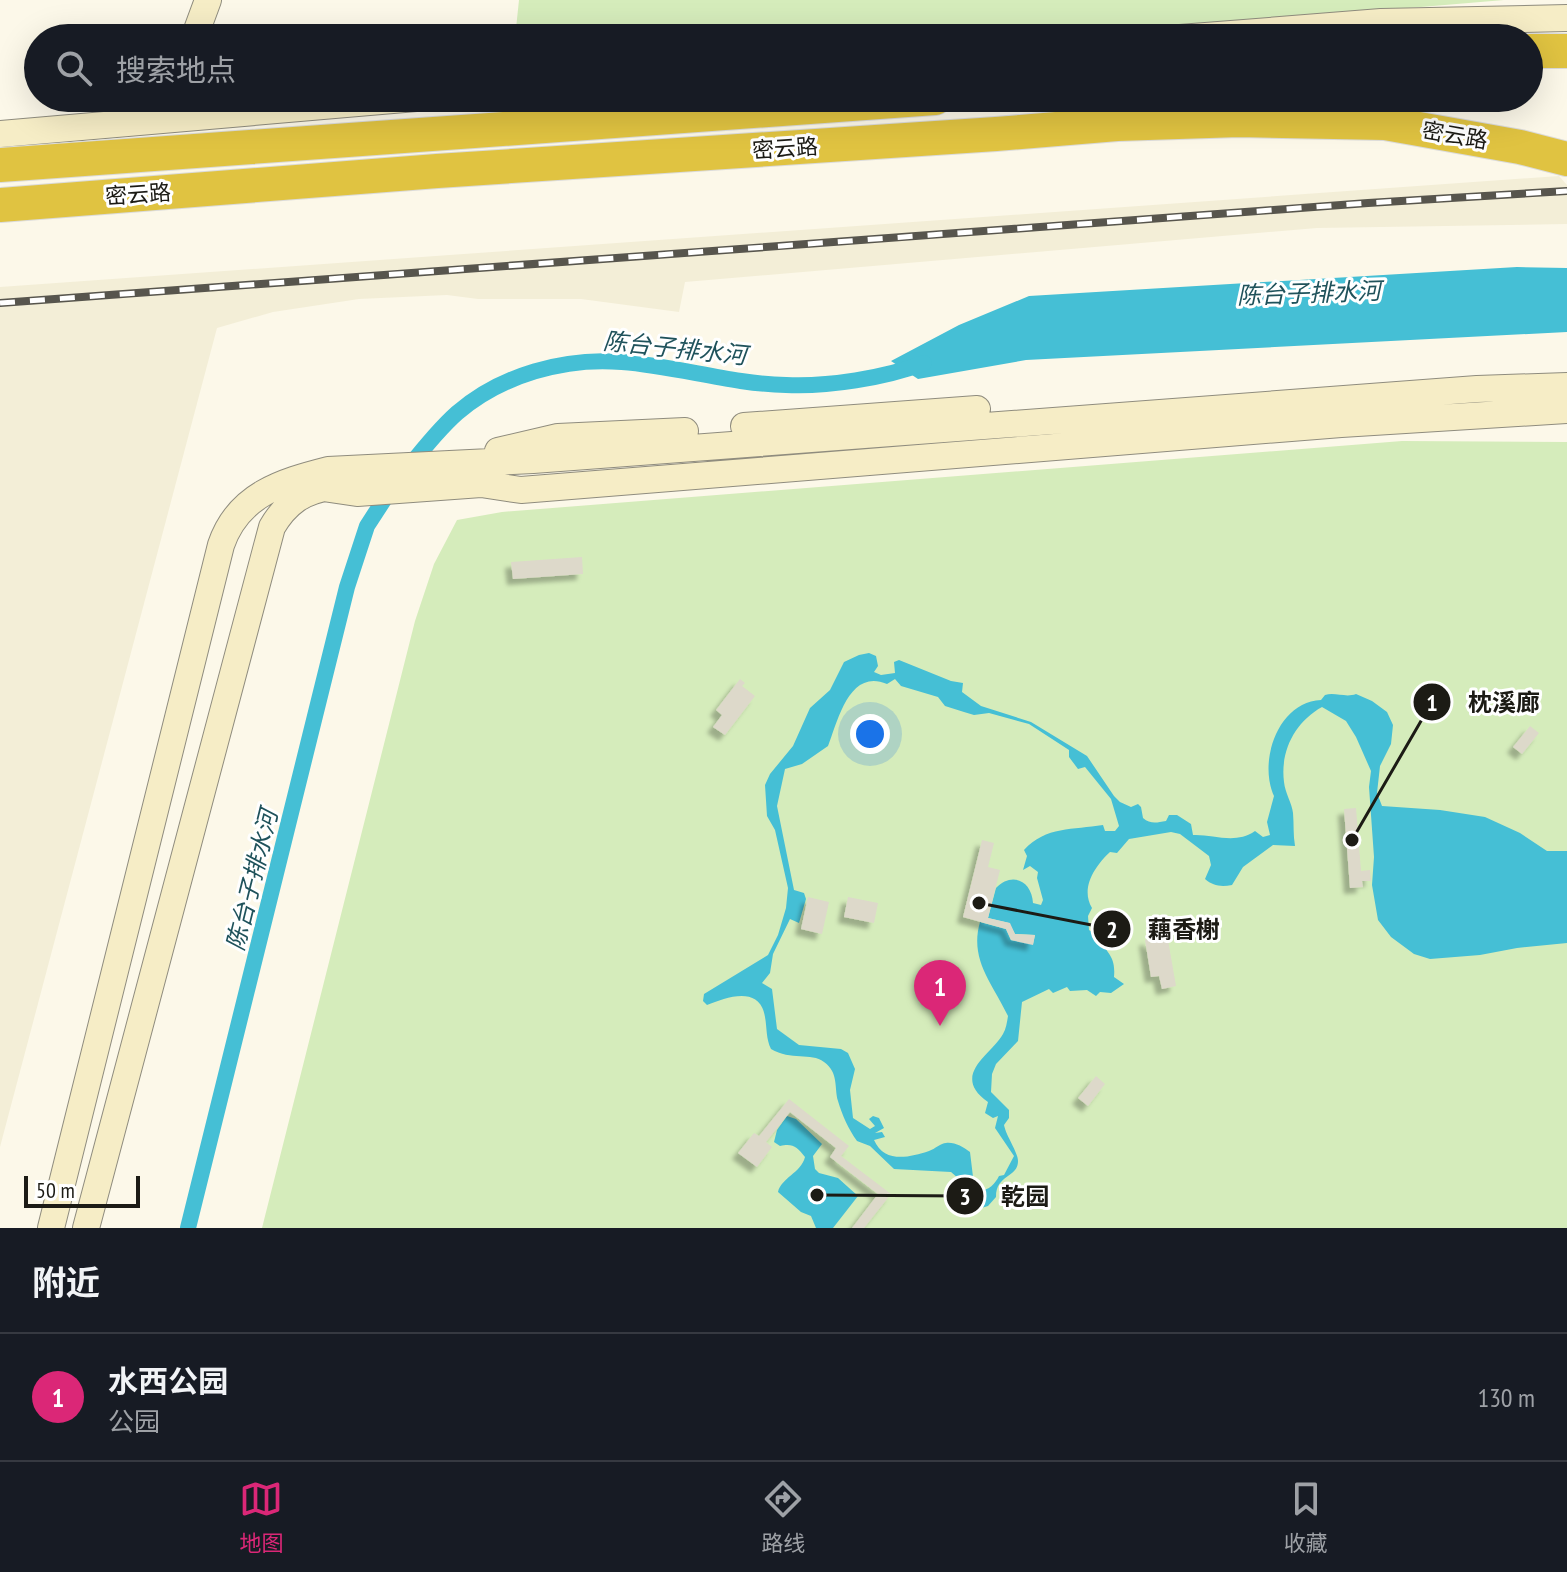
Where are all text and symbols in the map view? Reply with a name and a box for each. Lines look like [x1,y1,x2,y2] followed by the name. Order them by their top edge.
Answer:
[24,24,1543,112] search box
[52,46,96,90] icon: search
[116,50,236,89] text: 搜索地点
[1420,115,1490,155] street label: 密云路
[751,132,819,164] street label: 密云路
[104,178,172,210] street label: 密云路
[1237,275,1385,311] water label: 陈台子排水河
[602,325,752,371] water label: 陈台子排水河
[1412,678,1556,726] callout: 枕溪廊
[1426,687,1438,718] text: 1
[1468,687,1540,718] text: 枕溪廊
[850,714,890,754] your location
[220,803,285,954] water label: 陈台子排水河
[1092,905,1236,953] callout: 藕香榭
[1106,914,1118,945] text: 2
[1148,914,1220,945] text: 藕香榭
[914,960,966,1026] pin: 1
[24,1172,140,1208] scale bar
[945,1172,1065,1220] callout: 乾园
[36,1176,75,1204] text: 50 m
[959,1181,971,1212] text: 3
[1001,1181,1049,1212] text: 乾园
[32,1260,100,1304] text: 附近
[108,1361,228,1400] text: 水西公园
[52,1381,64,1414] text: 1
[1477,1381,1535,1414] text: 130 m
[108,1405,160,1438] text: 公园
[239,1477,283,1557] tab: 地图
[761,1477,806,1557] tab: 路线
[1284,1477,1328,1557] tab: 收藏

